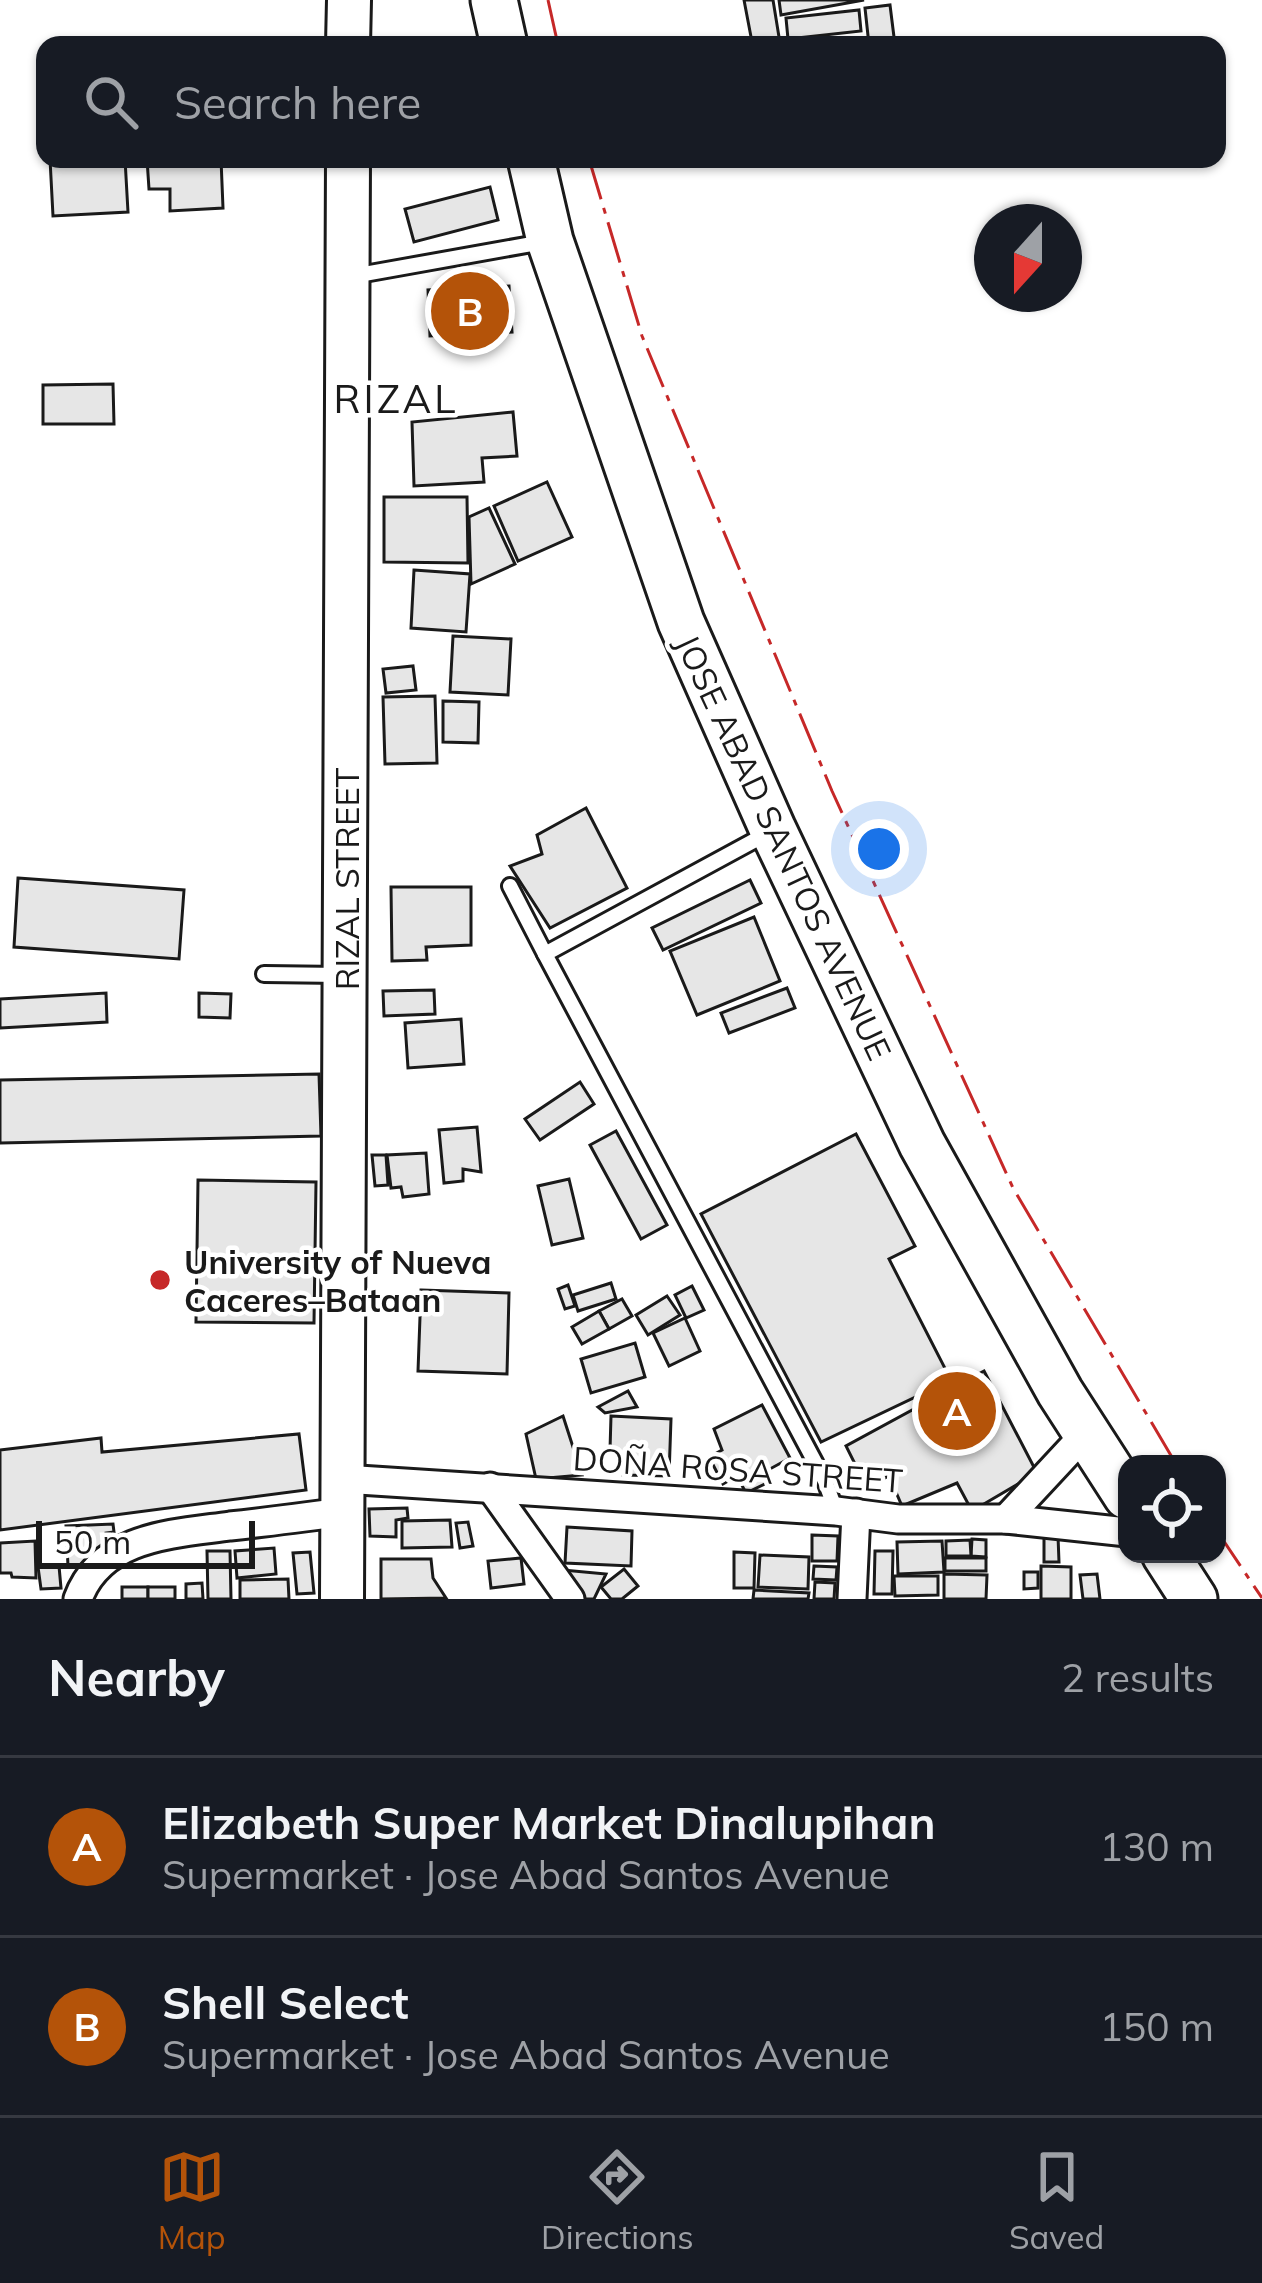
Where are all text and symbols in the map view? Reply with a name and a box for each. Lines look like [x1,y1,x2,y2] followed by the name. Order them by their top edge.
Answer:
[36,36,1226,168] search box
[78,69,144,135] icon: search
[174,74,421,130] text: Search here
[974,204,1082,312] north arrow
[431,266,509,356] pin: B
[334,374,458,423] district label: RIZAL
[667,628,901,1066] street label: JOSE ABAD SANTOS AVENUE
[326,768,367,990] street label: RIZAL STREET
[849,819,909,879] your location
[184,1241,491,1320] place label: University of Nueva Caceres–Bataan
[147,1267,173,1293] marker: University of Nueva Caceres–Bataan
[918,1366,996,1456] pin: A
[572,1437,904,1501] street label: DOÑA ROSA STREET
[1118,1455,1226,1563] map controls
[1118,1455,1226,1563] button: locate
[36,1515,255,1568] scale bar
[54,1521,131,1562] text: 50 m
[48,1645,225,1709] text: Nearby
[1061,1653,1214,1702] text: 2 results
[162,1794,936,1850] text: Elizabeth Super Market Dinalupihan
[72,1822,102,1871] text: A
[1099,1822,1214,1871] text: 130 m
[162,1850,890,1899] text: Supermarket · Jose Abad Santos Avenue
[162,1974,409,2030] text: Shell Select
[74,2002,100,2051] text: B
[1099,2002,1214,2051] text: 150 m
[162,2030,890,2079] text: Supermarket · Jose Abad Santos Avenue
[158,2144,226,2257] tab: Map
[541,2144,694,2257] tab: Directions
[1009,2144,1104,2257] tab: Saved

